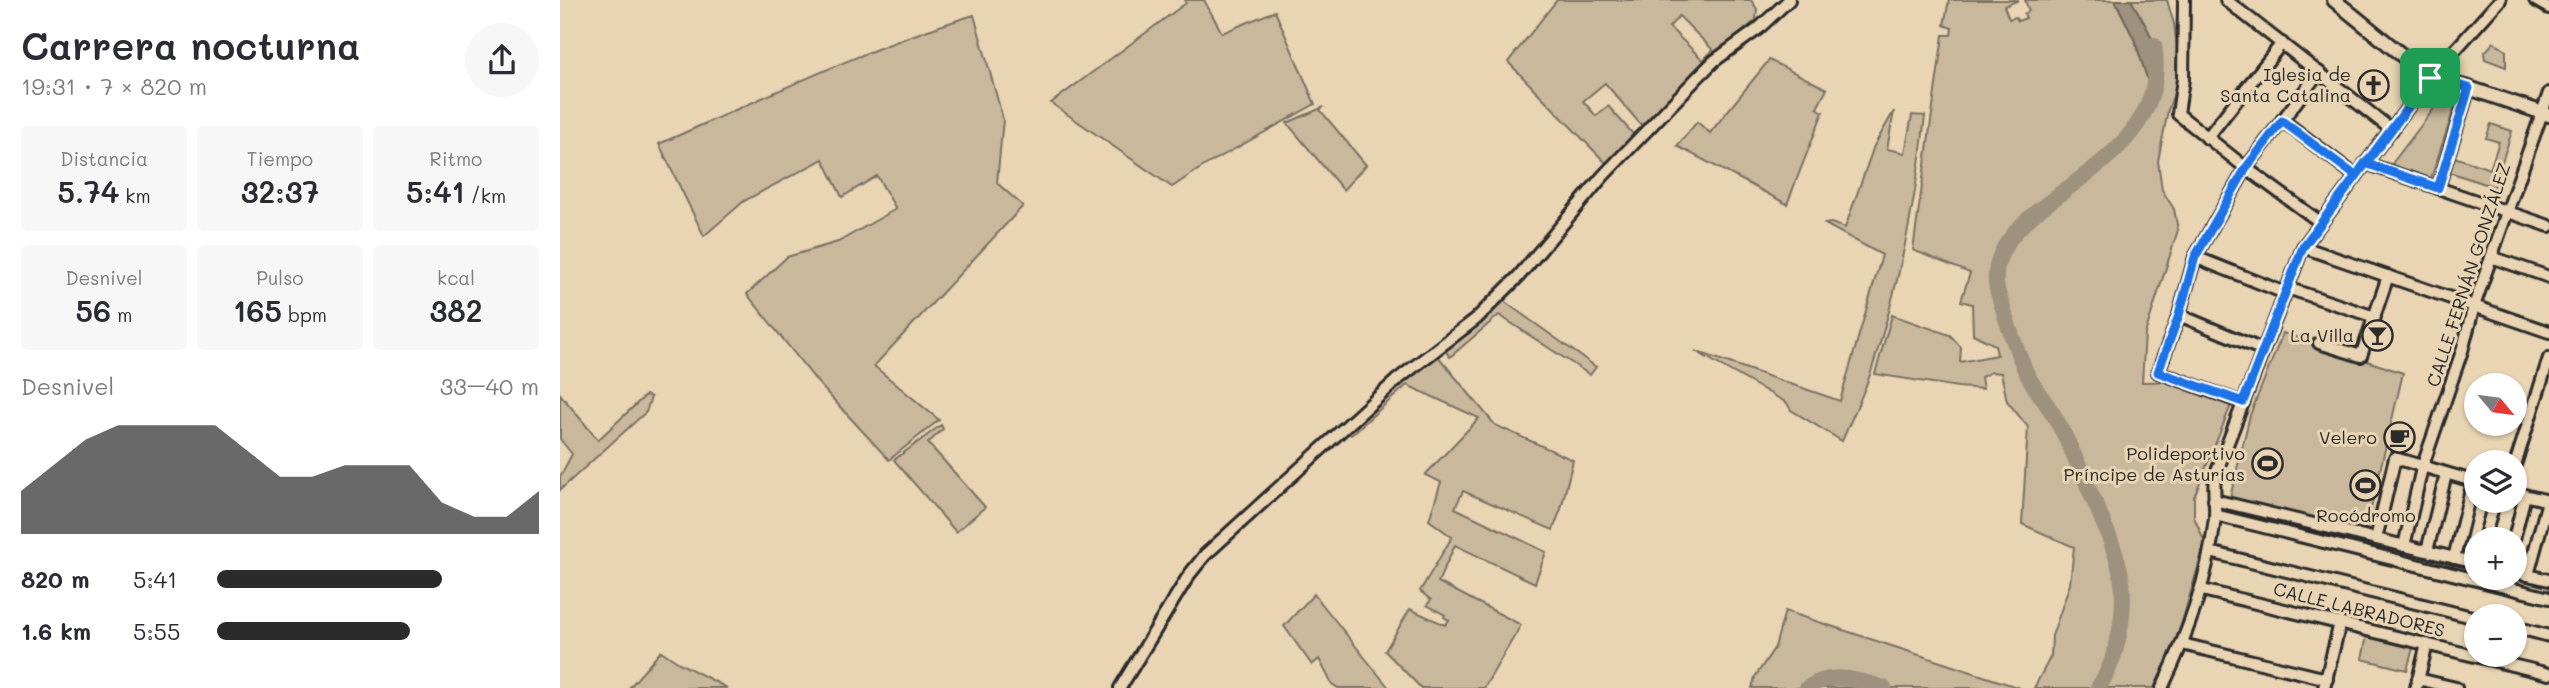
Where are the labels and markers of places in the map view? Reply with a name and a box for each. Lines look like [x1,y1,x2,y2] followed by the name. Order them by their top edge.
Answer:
[2400,48,2460,108] pin
[2220,62,2351,107] place label: Iglesia de Santa Catalina
[2357,68,2391,102] church icon: Iglesia de Santa Catalina
[2360,319,2394,353] bar icon: La Villa
[2290,323,2354,347] place label: La Villa
[2383,421,2417,455] cafe icon: Velero
[2319,425,2377,449] place label: Velero
[2063,441,2245,486] place label: Polideportivo Príncipe de Asturias
[2251,447,2285,481] sports icon: Polideportivo Príncipe de Asturias
[2349,469,2383,503] sports icon: Rocódromo
[2316,503,2416,527] place label: Rocódromo

